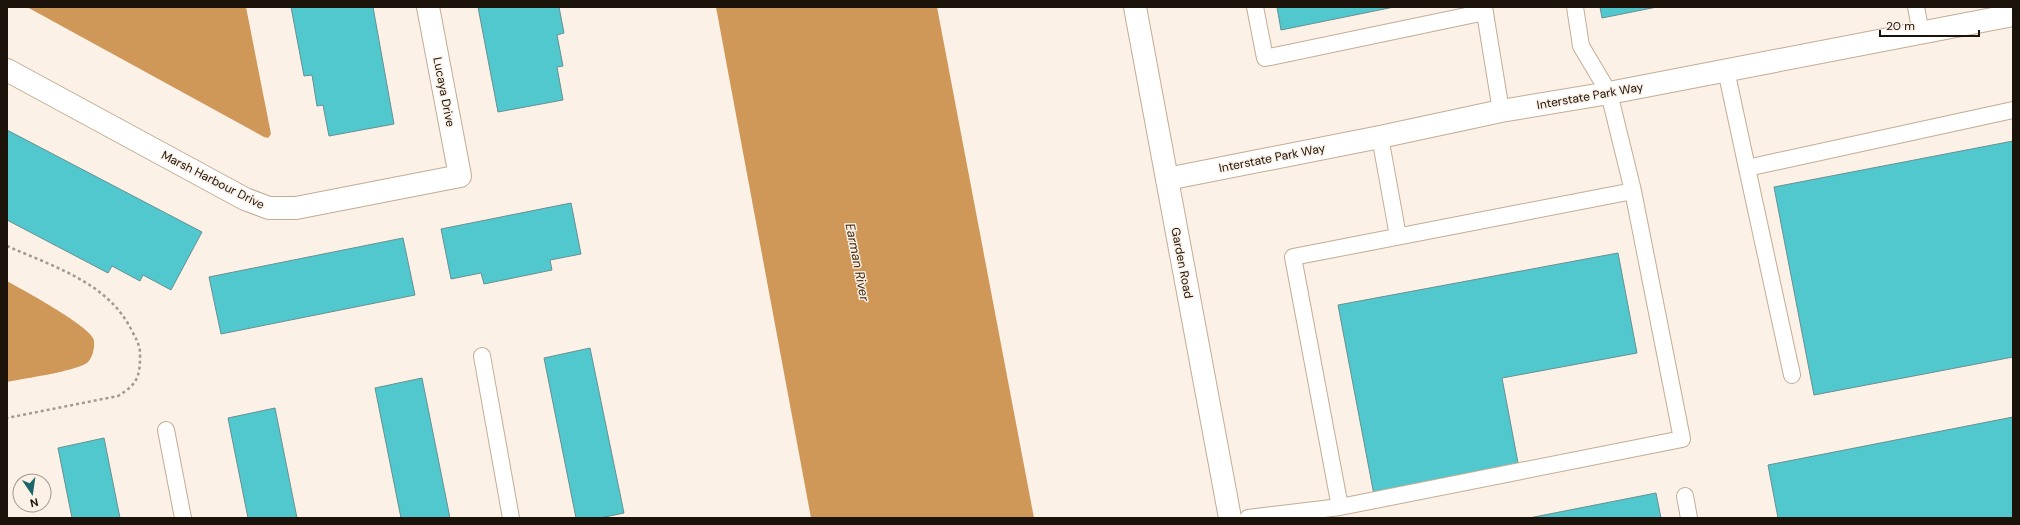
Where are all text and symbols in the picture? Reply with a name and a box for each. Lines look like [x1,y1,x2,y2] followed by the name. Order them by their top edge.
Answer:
[1880,12,1979,38] scale bar
[1886,18,1915,34] text: 20 m
[429,56,459,128] street label: Lucaya Drive
[1536,79,1645,113] street label: Interstate Park Way
[1218,140,1327,176] street label: Interstate Park Way
[159,147,268,213] street label: Marsh Harbour Drive
[842,222,874,304] water label: Earman River
[1167,226,1197,300] street label: Garden Road
[12,473,52,513] north arrow
[29,495,40,510] text: N

